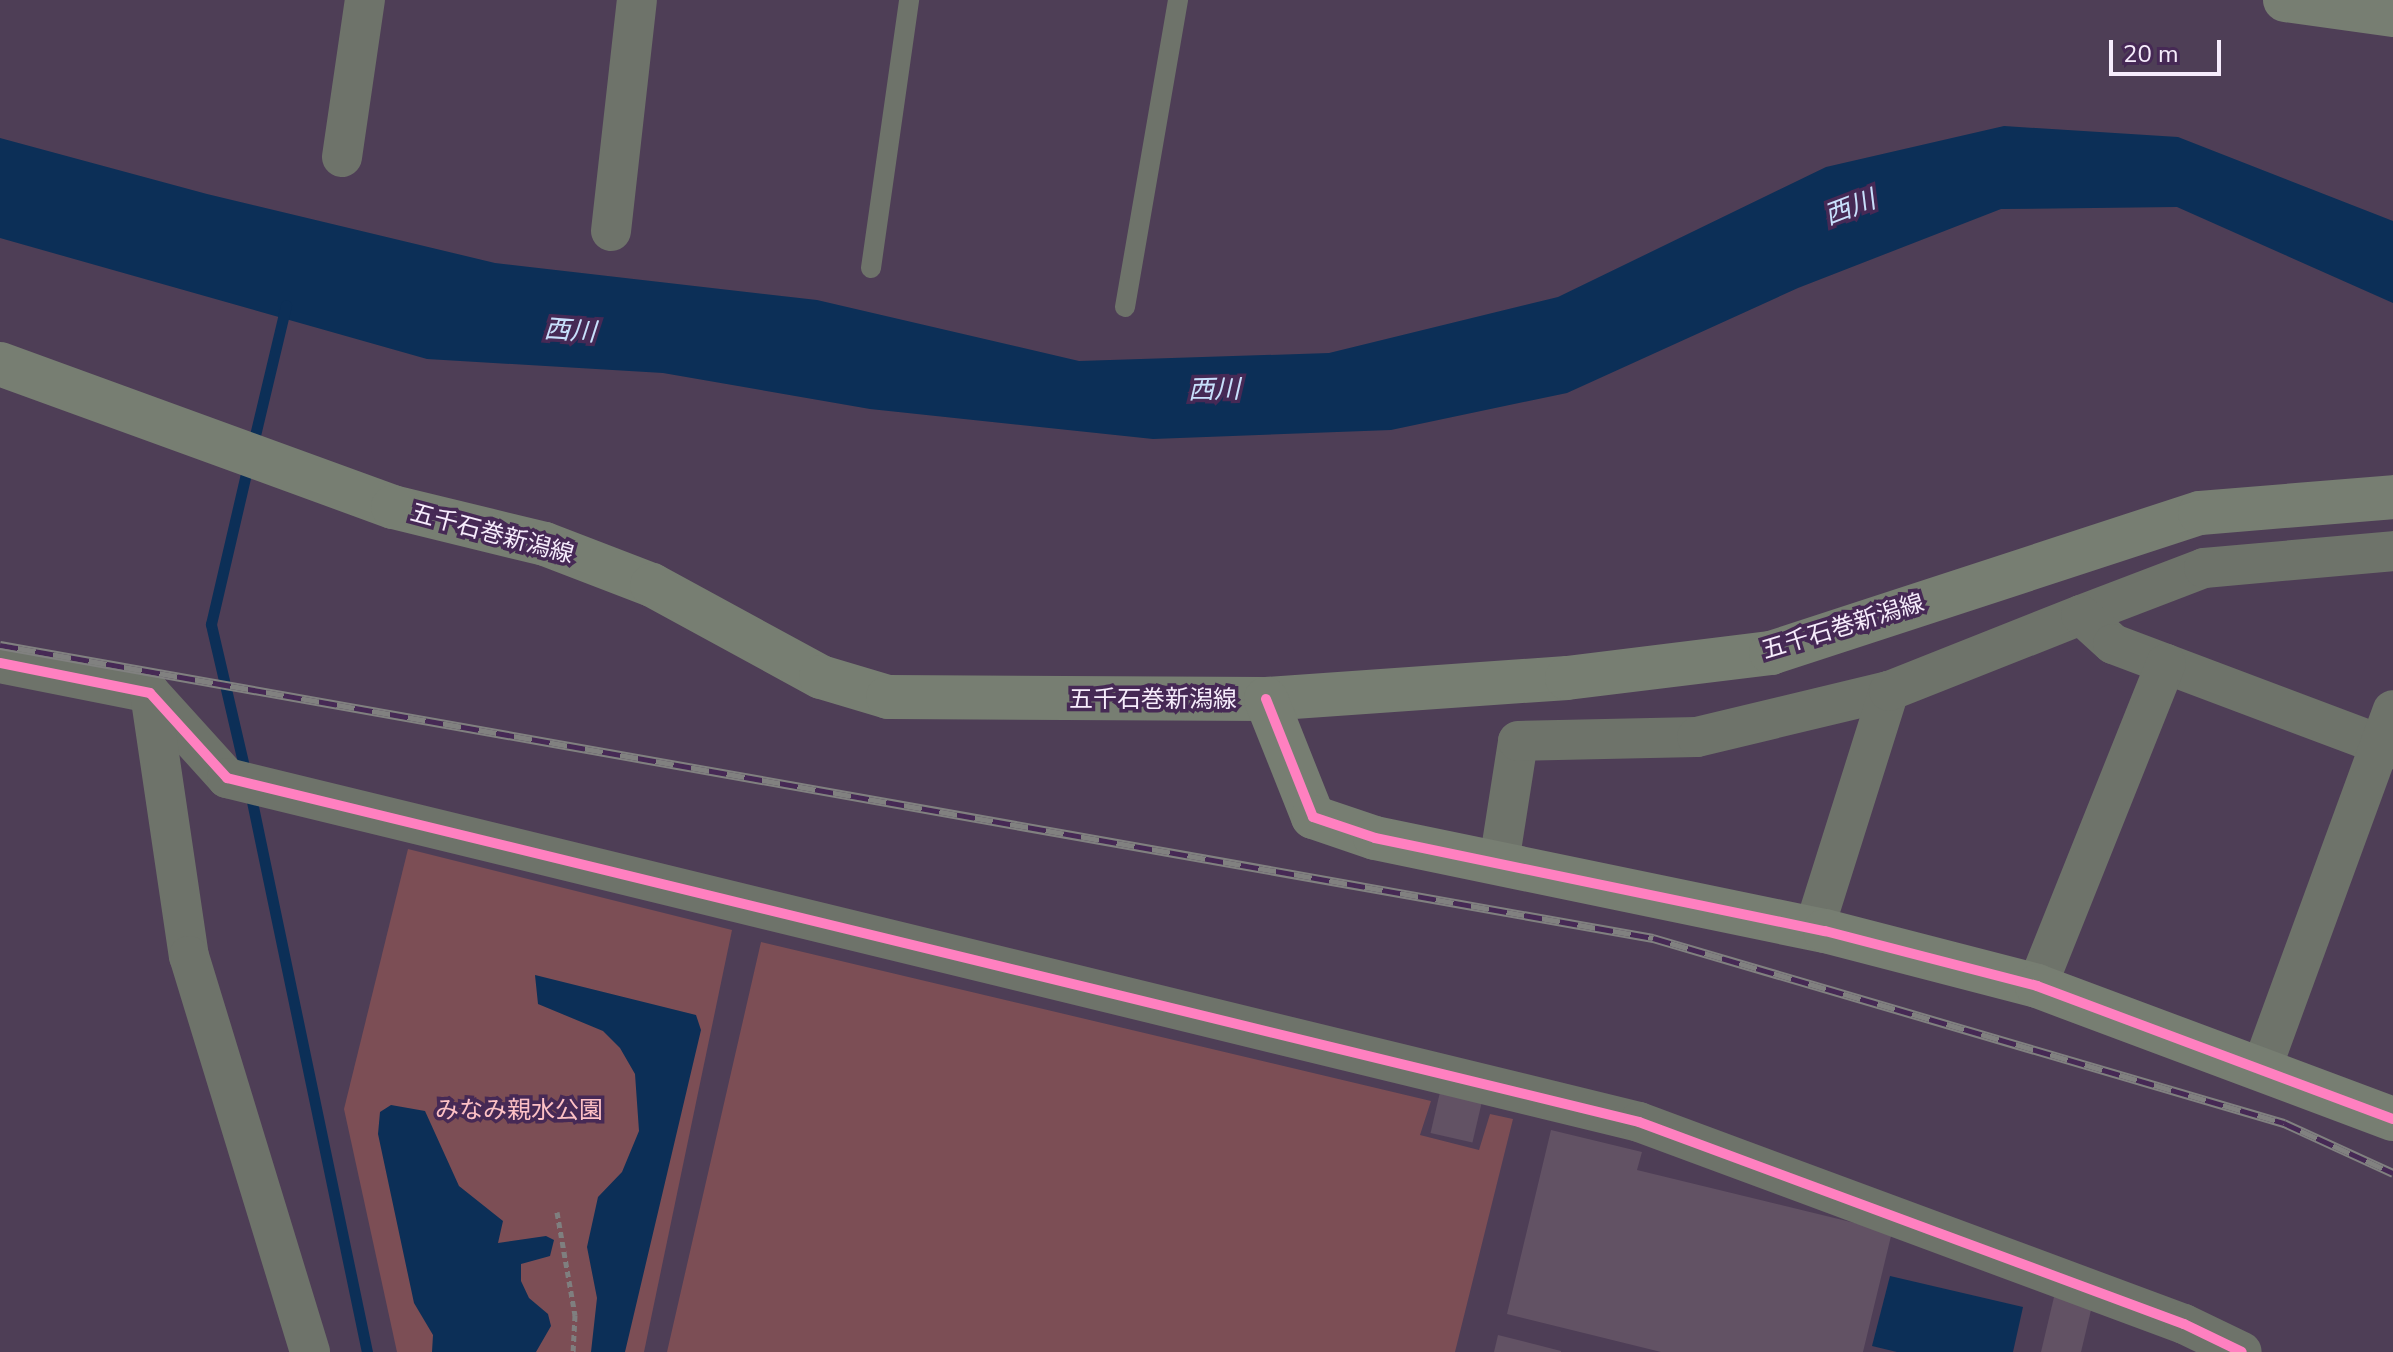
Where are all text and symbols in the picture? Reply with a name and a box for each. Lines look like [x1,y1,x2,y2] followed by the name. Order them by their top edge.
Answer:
[2113,24,2225,74] scale bar
[2123,38,2179,70] text: 20 m
[1820,184,1880,232] water label: 西川
[543,314,597,348] water label: 西川
[1188,374,1240,406] water label: 西川
[407,498,577,570] street label: 五千石巻新潟線
[1758,589,1928,665] street label: 五千石巻新潟線
[1069,686,1237,714] street label: 五千石巻新潟線
[435,1097,603,1125] park label: みなみ親水公園

